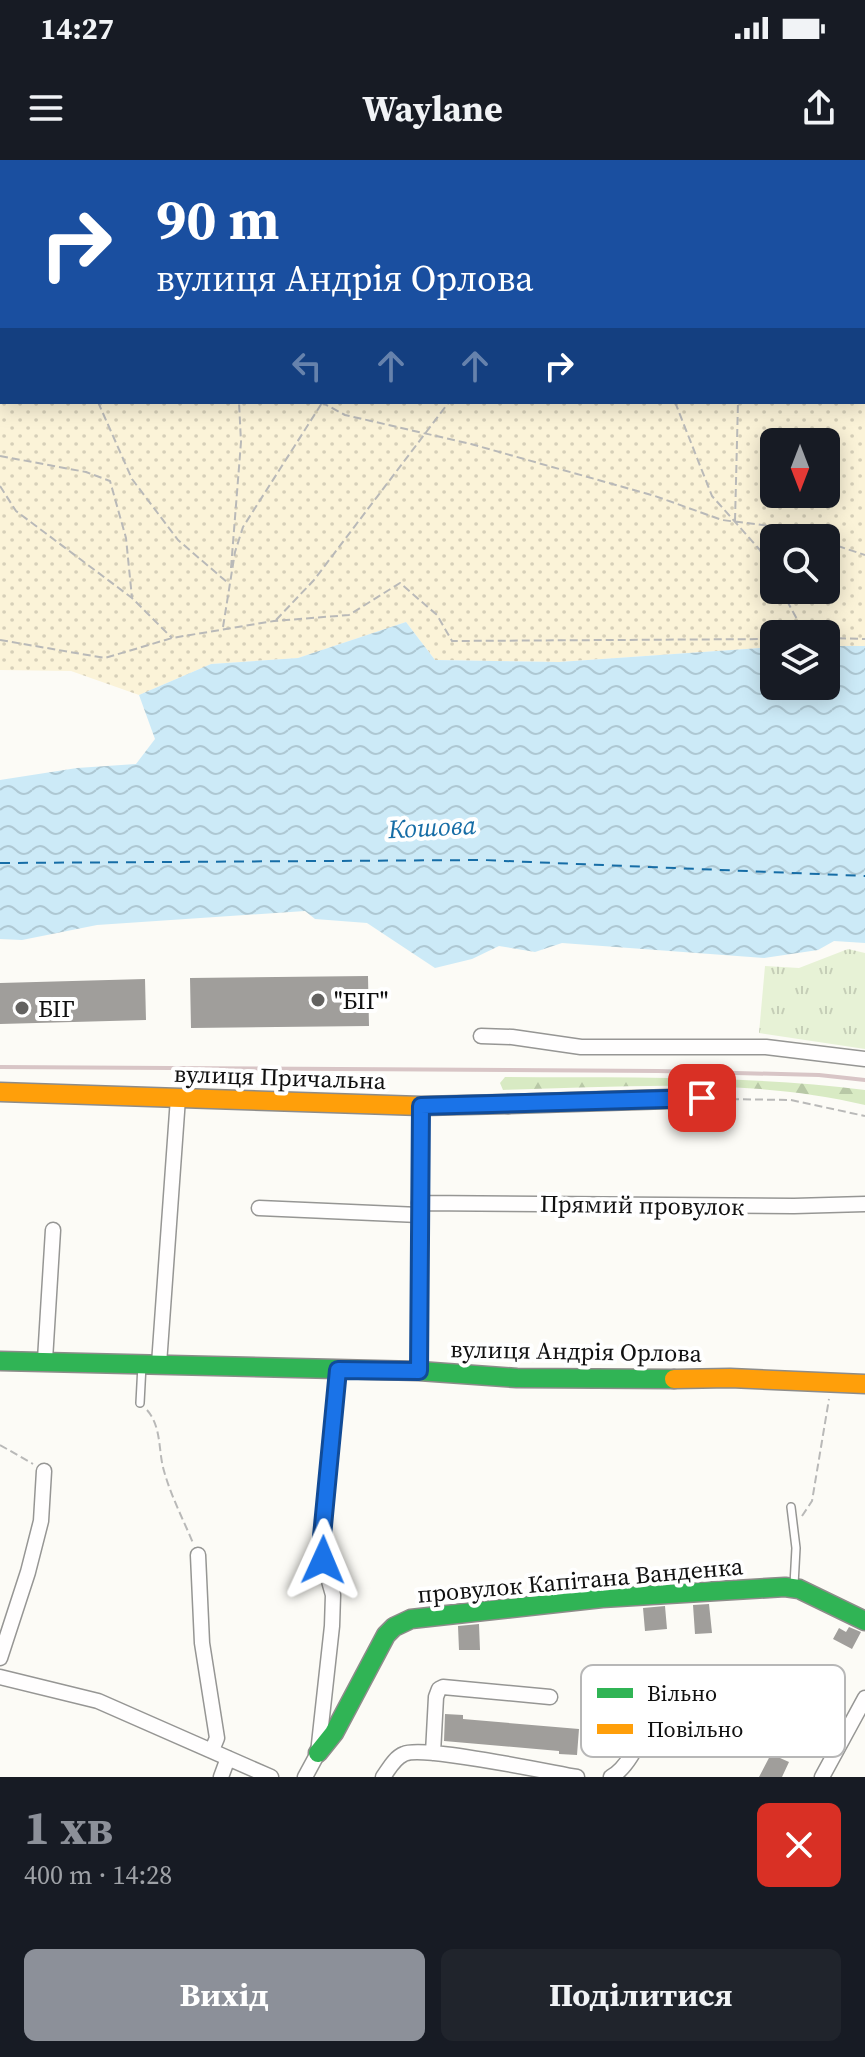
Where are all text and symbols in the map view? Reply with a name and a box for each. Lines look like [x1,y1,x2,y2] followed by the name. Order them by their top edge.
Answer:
[40,8,114,49] text: 14:27
[362,84,503,133] text: Waylane
[24,86,68,130] icon: menu
[797,86,841,130] icon: share
[156,181,279,258] text: 90 m
[24,192,128,296] icon: right
[156,254,534,303] text: вулиця Андрія Орлова
[285,344,329,388] icon: left
[369,344,413,388] icon: ahead
[453,344,497,388] icon: ahead
[537,344,581,388] icon: right
[760,428,840,508] north arrow
[760,428,840,700] map controls
[760,524,840,604] button: search
[760,620,840,700] button: layers
[386,807,477,847] water label: Кошова
[334,984,388,1017] place label: "БІГ"
[309,991,327,1009] marker: "БІГ"
[38,992,75,1025] place label: БІГ
[13,999,31,1017] marker: БІГ
[173,1057,387,1097] street label: вулиця Причальна
[668,1064,736,1132] pin
[680,1076,724,1120] icon: arrive
[539,1187,745,1223] street label: Прямий провулок
[450,1332,703,1370] street label: вулиця Андрія Орлова
[281,1518,365,1602] position arrow
[416,1549,745,1611] street label: провулок Капітана Ванденка
[581,1665,845,1757] legend
[647,1678,717,1708] text: Вільно
[647,1714,743,1744] text: Повільно
[24,1794,113,1860] text: 1 хв
[757,1803,841,1887] button: close
[24,1857,172,1893] text: 400 m · 14:28
[24,1949,425,2041] button: Вихід
[441,1949,841,2041] button: Поділитися

